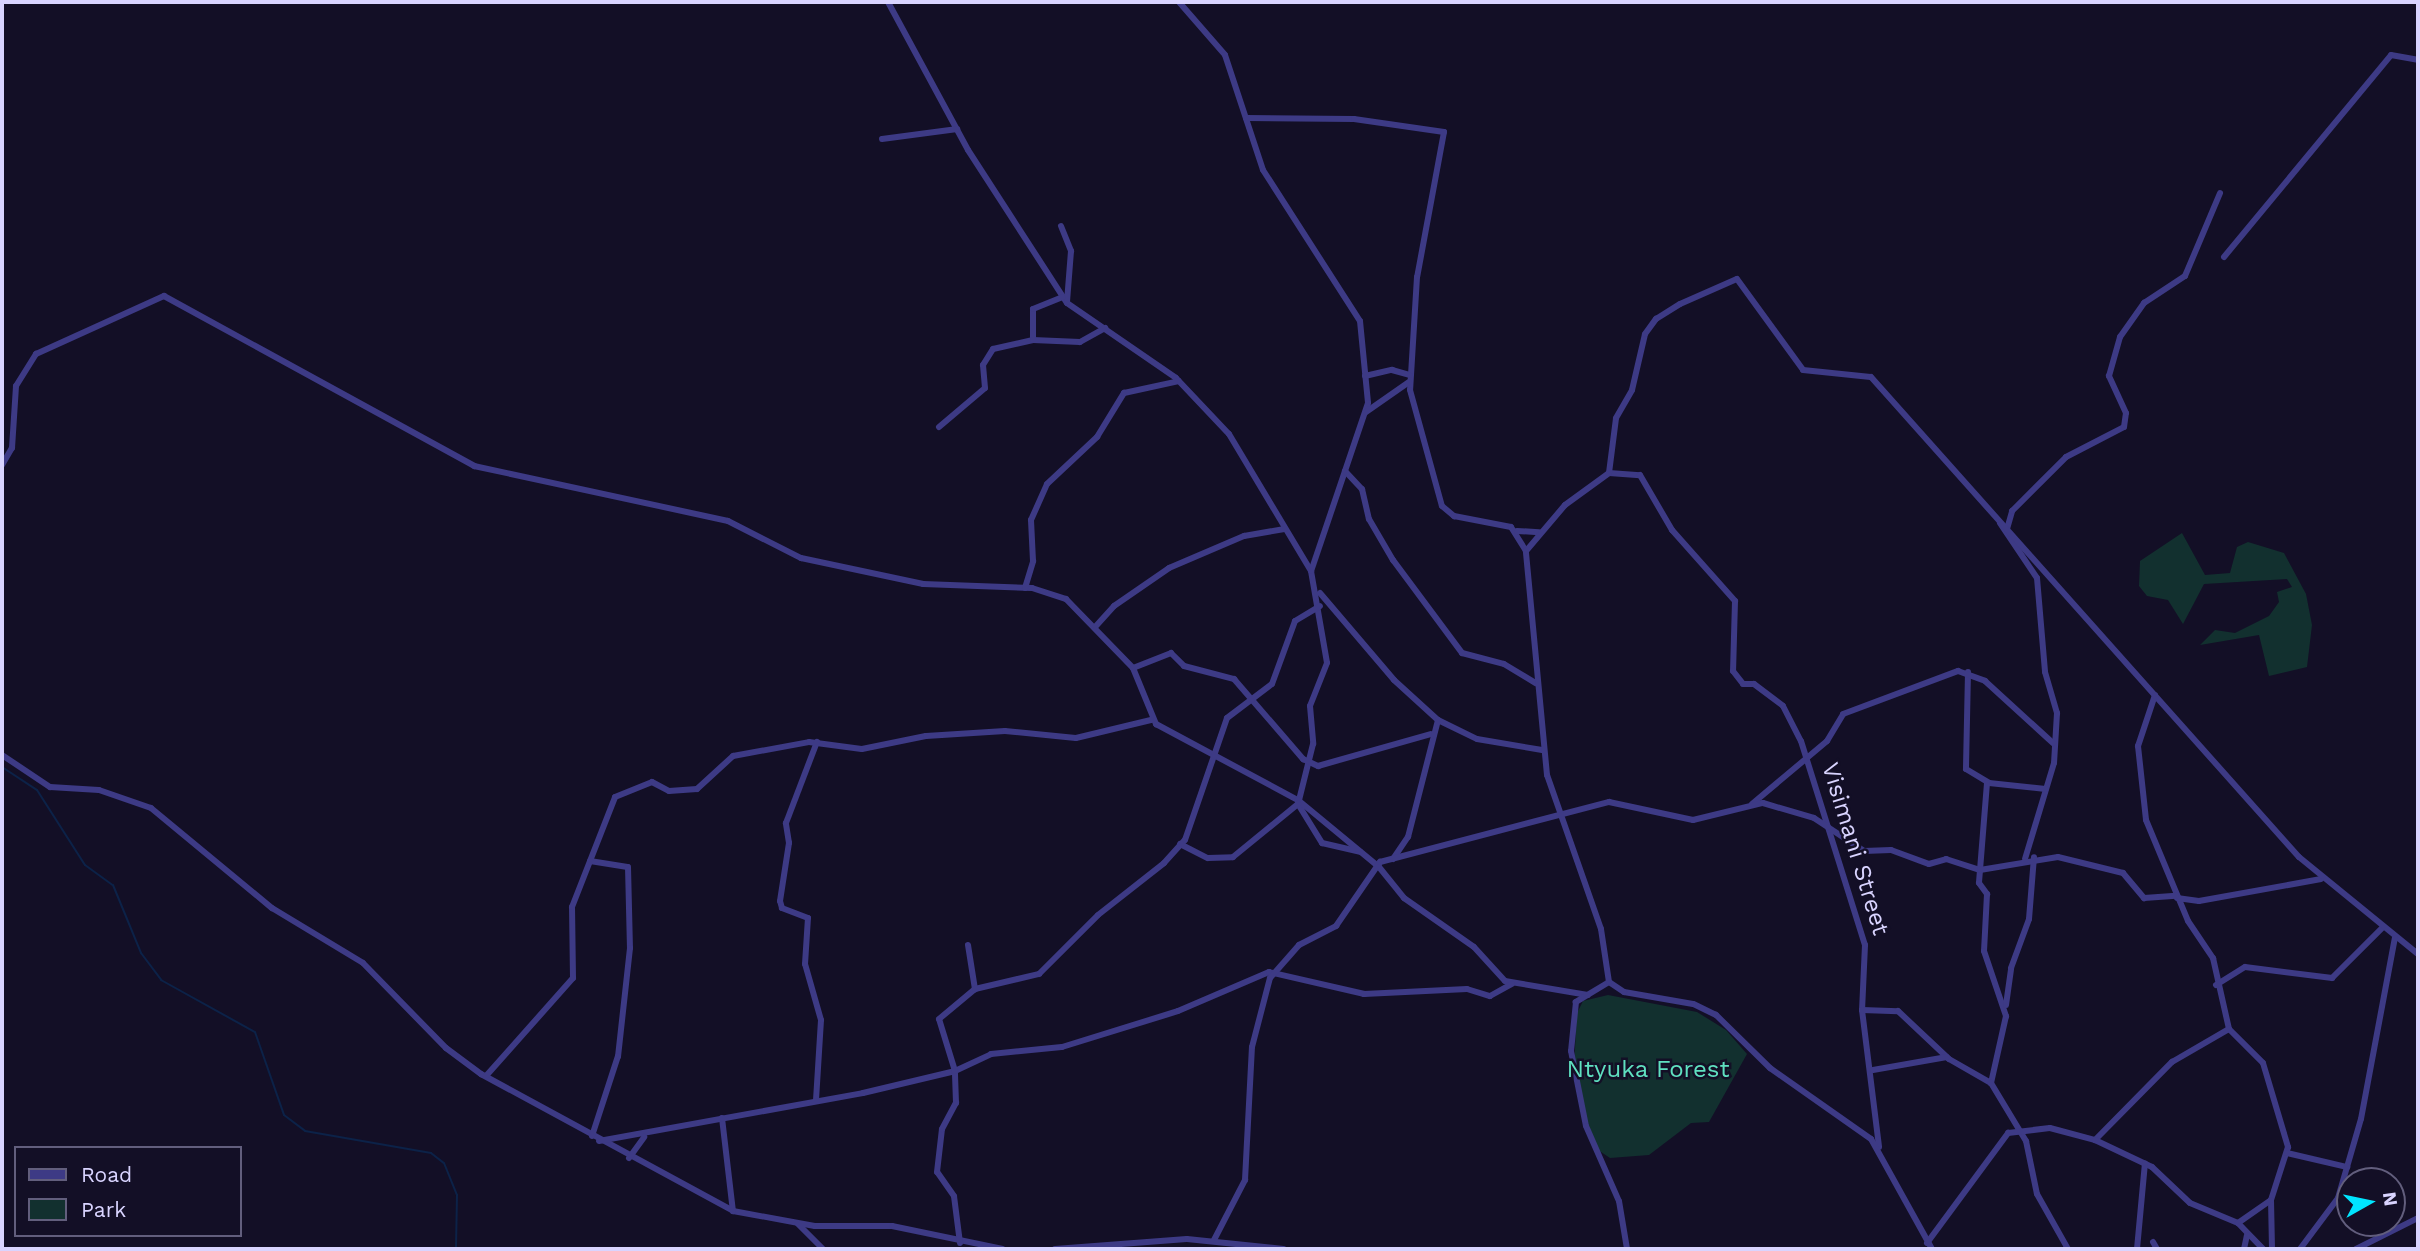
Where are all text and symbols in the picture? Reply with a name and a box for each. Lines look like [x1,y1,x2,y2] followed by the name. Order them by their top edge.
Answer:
[1815,759,1895,939] street label: Visimani Street
[1566,1056,1730,1084] park label: Ntyuka Forest
[14,1146,242,1237] legend
[81,1162,132,1187] text: Road
[2336,1167,2406,1237] north arrow
[2378,1190,2403,1208] text: N
[81,1197,126,1222] text: Park

